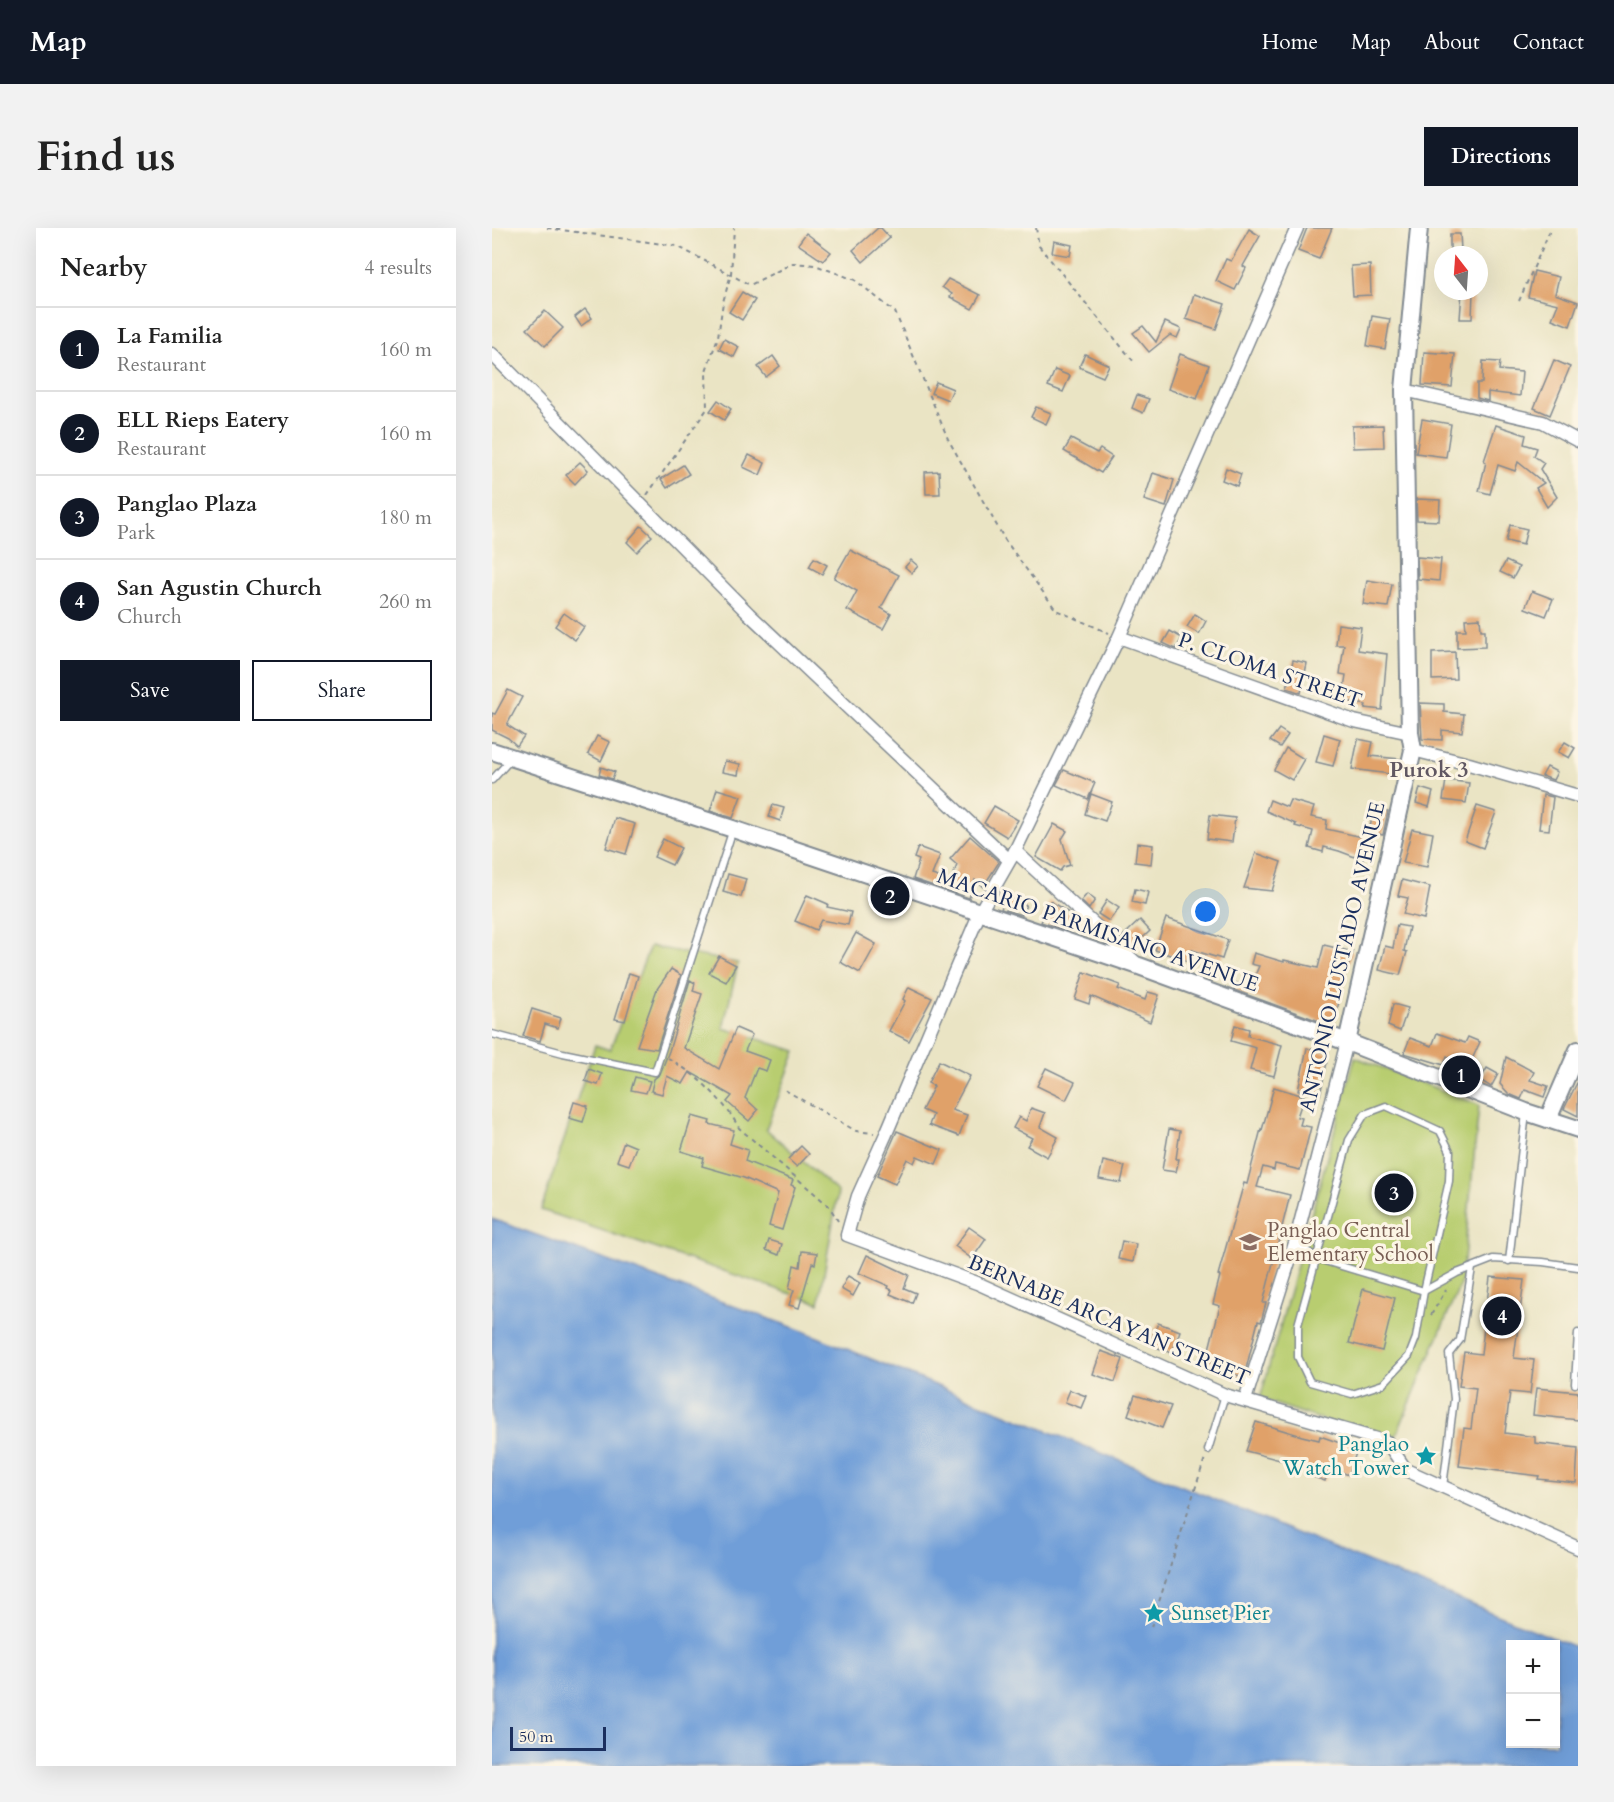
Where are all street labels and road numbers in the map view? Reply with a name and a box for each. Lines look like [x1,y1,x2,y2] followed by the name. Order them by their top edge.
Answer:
[1174,625,1366,716] street label: P. CLOMA STREET
[1293,799,1392,1115] street label: ANTONIO LUSTADO AVENUE
[933,862,1263,999] street label: MACARIO PARMISANO AVENUE
[963,1248,1254,1393] street label: BERNABE ARCAYAN STREET

